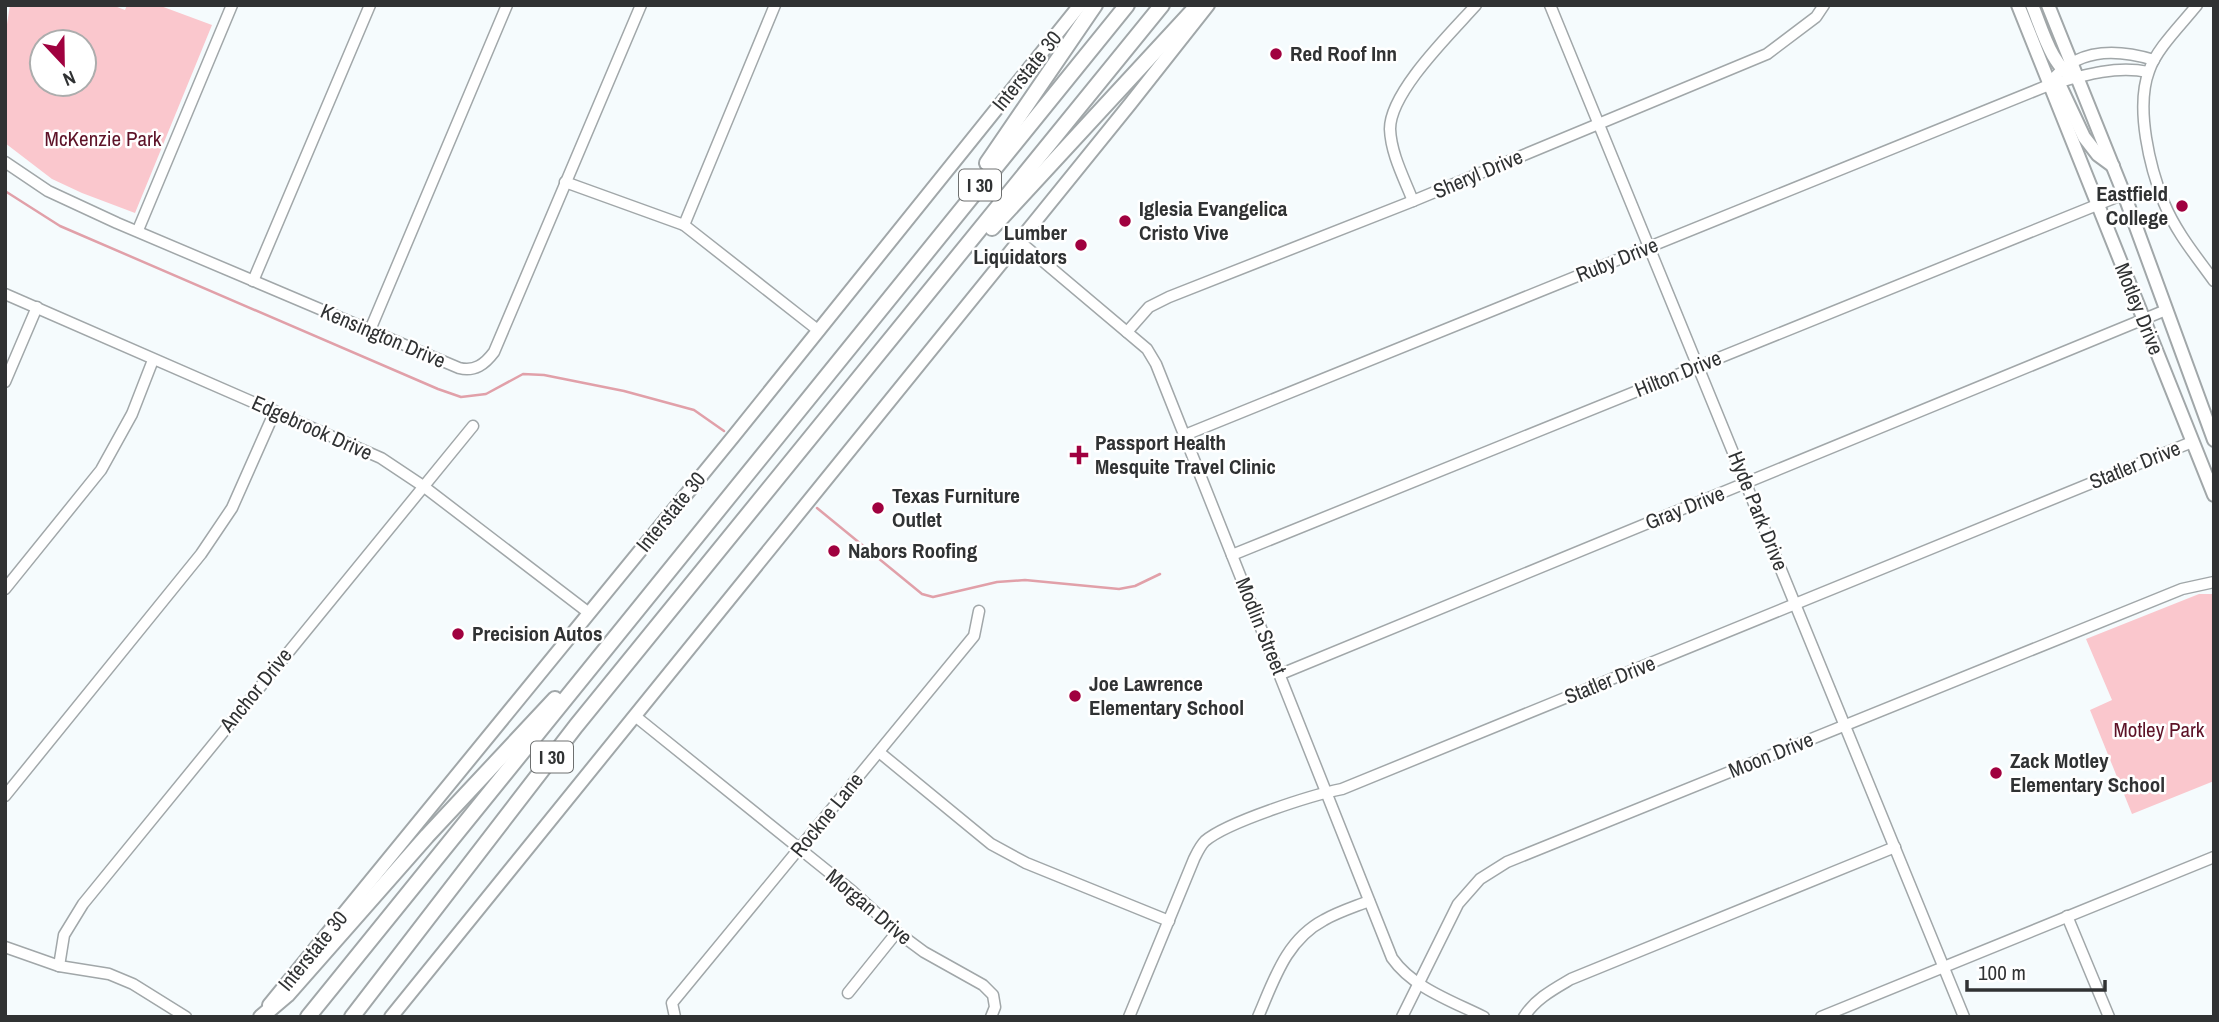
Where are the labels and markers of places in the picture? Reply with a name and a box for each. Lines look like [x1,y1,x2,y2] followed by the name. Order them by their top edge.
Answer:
[1290,39,1397,68] place label: Red Roof Inn
[1268,46,1284,62] marker: Red Roof Inn
[2096,179,2168,232] place label: Eastfield College
[1139,194,1288,247] place label: Iglesia Evangelica Cristo Vive
[2174,198,2190,214] marker: Eastfield College
[1117,213,1133,229] marker: Iglesia Evangelica Cristo Vive
[973,218,1067,271] place label: Lumber Liquidators
[1073,237,1089,253] marker: Lumber Liquidators
[1095,428,1276,481] place label: Passport Health Mesquite Travel Clinic
[1069,445,1089,465] marker: Passport Health Mesquite Travel Clinic
[892,481,1020,534] place label: Texas Furniture Outlet
[870,500,886,516] marker: Texas Furniture Outlet
[848,536,978,565] place label: Nabors Roofing
[826,543,842,559] marker: Nabors Roofing
[472,619,602,648] place label: Precision Autos
[450,626,466,642] marker: Precision Autos
[1089,669,1244,722] place label: Joe Lawrence Elementary School
[1067,688,1083,704] marker: Joe Lawrence Elementary School
[2010,746,2165,799] place label: Zack Motley Elementary School
[1988,765,2004,781] marker: Zack Motley Elementary School

